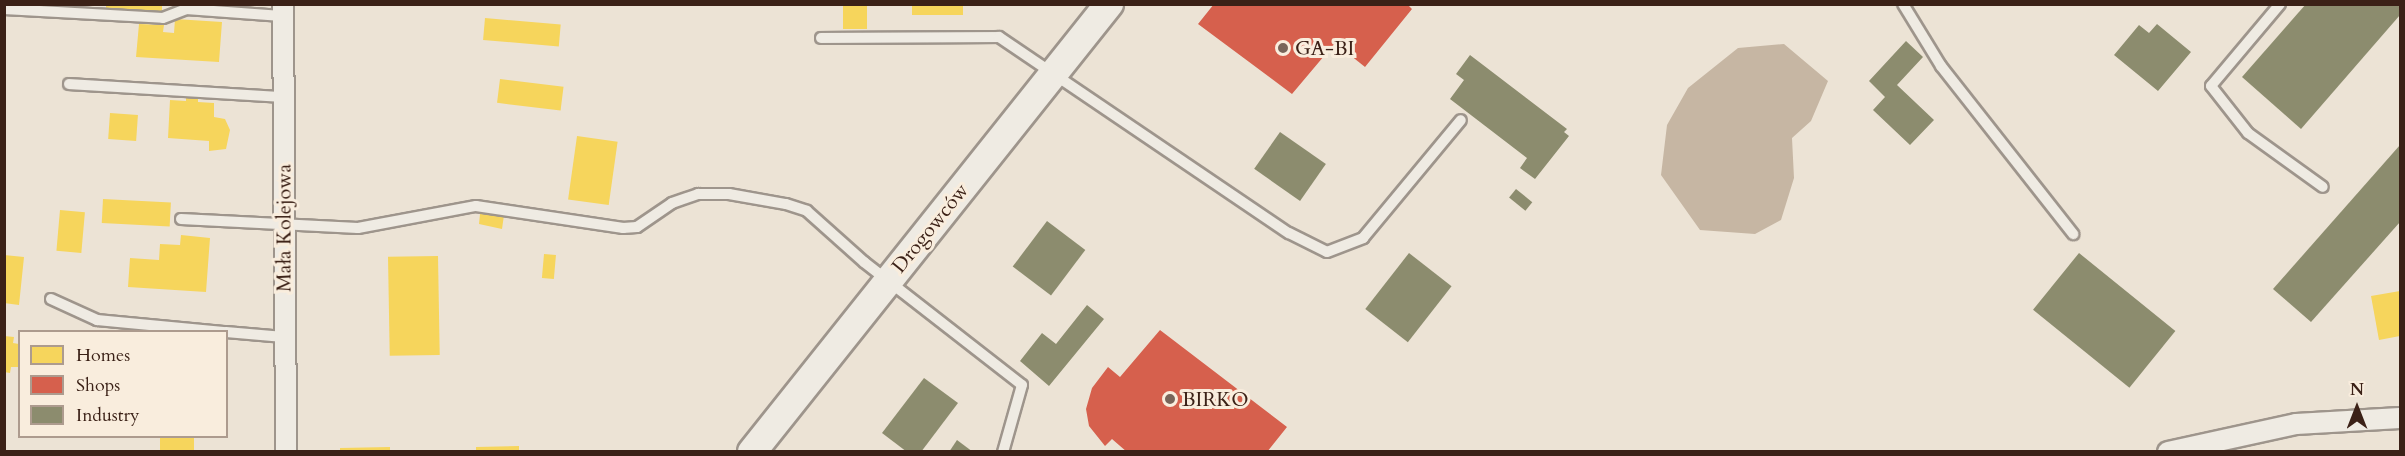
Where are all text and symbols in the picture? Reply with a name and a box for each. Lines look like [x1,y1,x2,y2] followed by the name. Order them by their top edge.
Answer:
[1295,36,1354,60] place label: GA-BI
[1276,41,1290,55] marker: GA-BI
[272,164,296,292] street label: Mała Kolejowa
[887,178,973,278] street label: Drogowców
[18,330,228,438] legend
[76,343,130,368] text: Homes
[76,373,120,398] text: Shops
[2327,378,2387,438] north arrow
[2350,379,2364,401] text: N
[1182,387,1248,411] place label: BIRKO
[1163,392,1177,406] marker: BIRKO
[76,403,140,428] text: Industry

